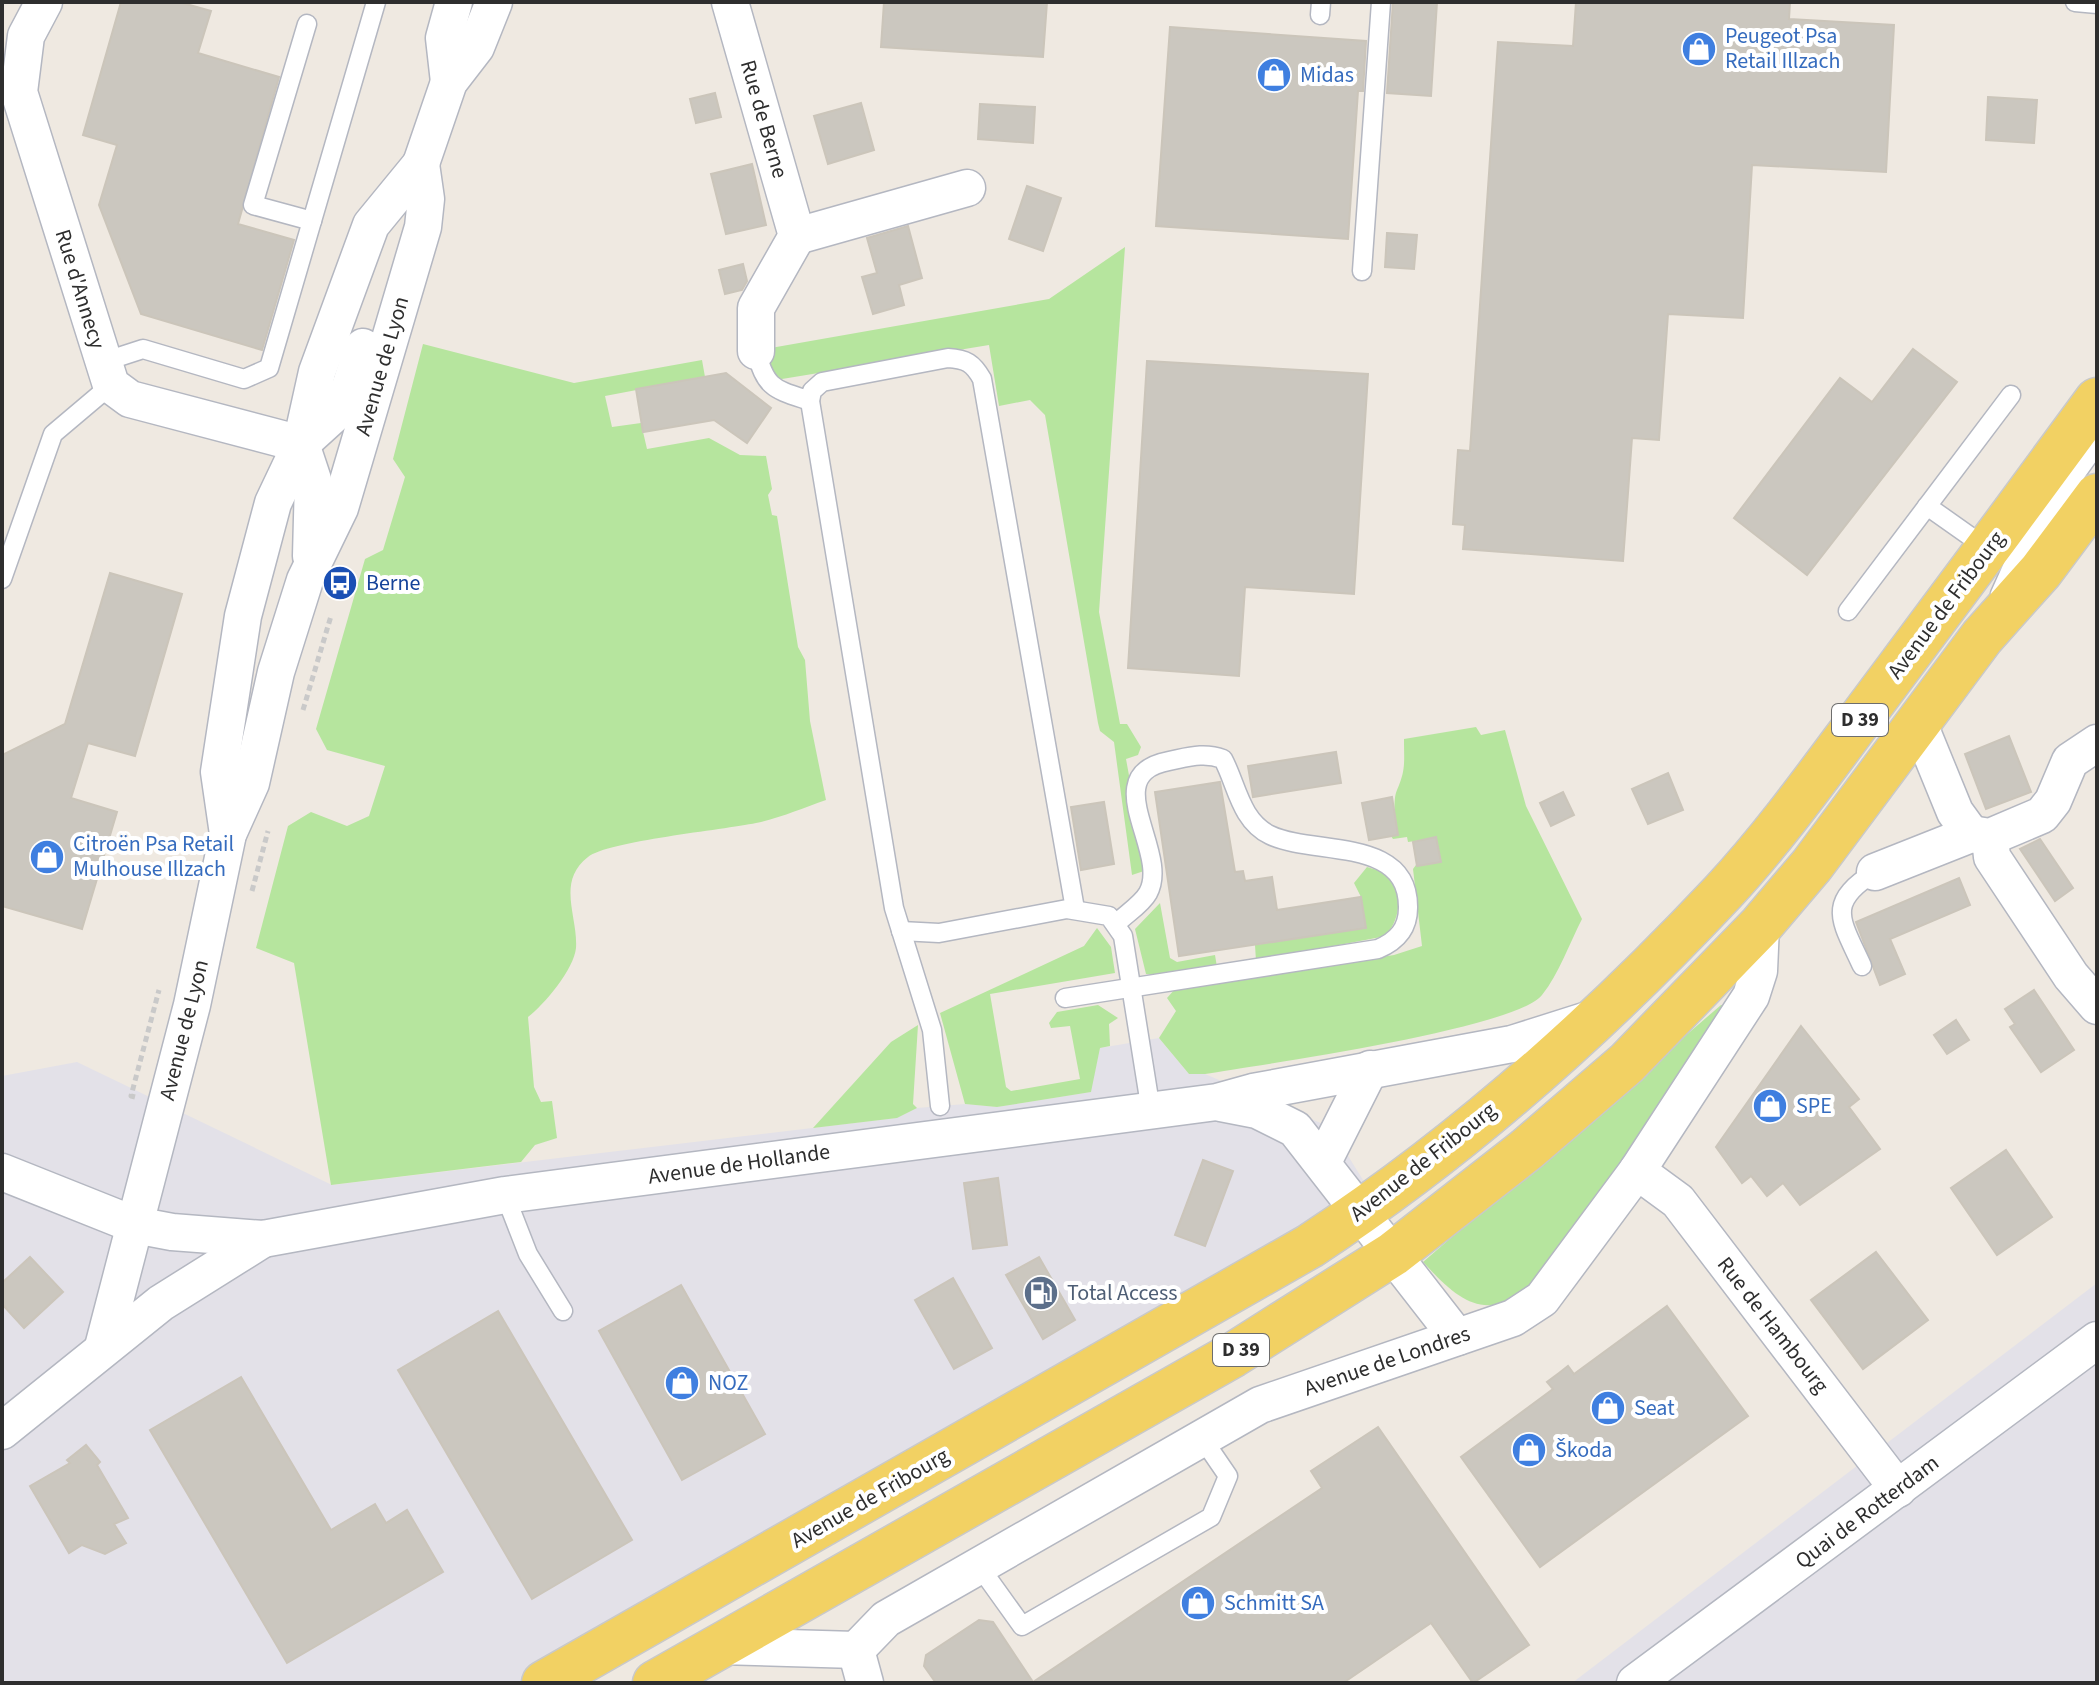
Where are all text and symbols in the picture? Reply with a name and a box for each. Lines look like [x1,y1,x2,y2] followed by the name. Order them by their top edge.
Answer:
[1725,20,1840,77] place label: Peugeot Psa Retail Illzach
[1680,30,1718,68] shop icon: Peugeot Psa Retail Illzach
[732,56,796,182] street label: Rue de Berne
[1255,56,1293,94] shop icon: Midas
[1300,59,1354,91] place label: Midas
[47,225,114,353] street label: Rue d'Annecy
[347,292,417,440] street label: Avenue de Lyon
[1880,524,2012,686] street label: Avenue de Fribourg
[321,564,359,602] bus stop icon: Berne
[366,567,421,599] place label: Berne
[1832,704,1888,736] road number: D 39
[73,828,234,885] place label: Citroën Psa Retail Mulhouse Illzach
[28,838,66,876] shop icon: Citroën Psa Retail Mulhouse Illzach
[151,956,217,1104] street label: Avenue de Lyon
[1751,1087,1789,1125] shop icon: SPE
[1796,1090,1832,1122] place label: SPE
[1343,1095,1503,1229] street label: Avenue de Fribourg
[646,1135,832,1193] street label: Avenue de Hollande
[1709,1250,1837,1400] street label: Rue de Hambourg
[1022,1274,1060,1312] fuel station icon: Total Access
[1067,1277,1177,1309] place label: Total Access
[1300,1318,1474,1404] street label: Avenue de Londres
[1213,1334,1269,1366] road number: D 39
[663,1364,701,1402] shop icon: NOZ
[708,1367,748,1399] place label: NOZ
[1589,1389,1627,1427] shop icon: Seat
[1634,1392,1675,1424] place label: Seat
[1510,1431,1548,1469] shop icon: Škoda
[1555,1434,1612,1466] place label: Škoda
[785,1440,955,1556] street label: Avenue de Fribourg
[1788,1447,1946,1577] street label: Quai de Rotterdam
[1179,1584,1217,1622] shop icon: Schmitt SA
[1224,1587,1324,1619] place label: Schmitt SA

